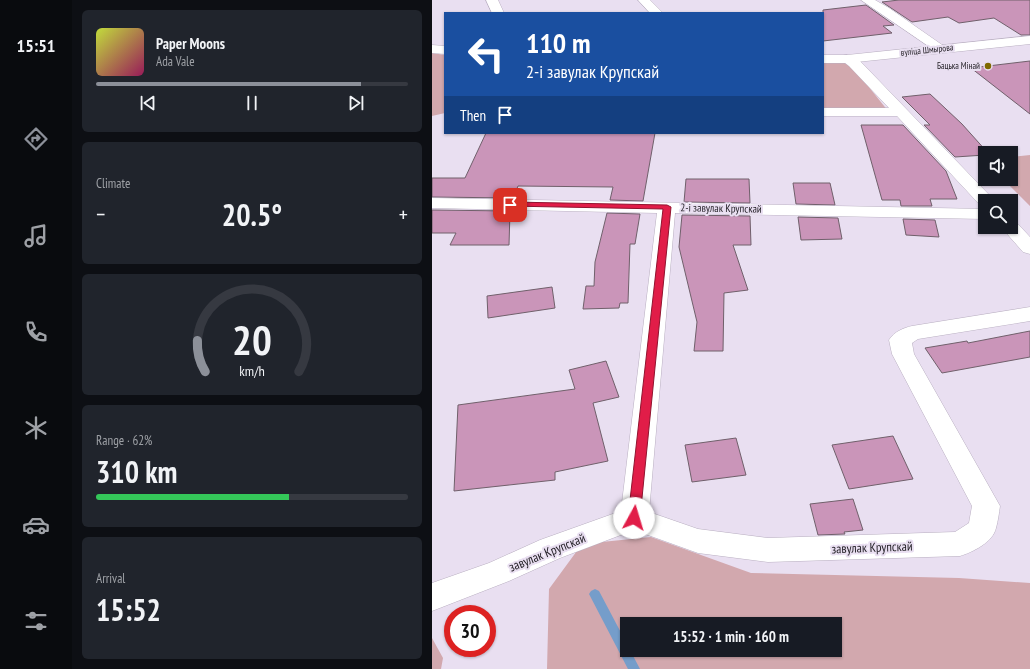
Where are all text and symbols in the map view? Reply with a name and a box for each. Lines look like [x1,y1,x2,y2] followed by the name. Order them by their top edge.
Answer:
[526,24,590,61] text: 110 m
[460,28,512,80] icon: left
[17,34,55,57] text: 15:51
[156,34,225,53] text: Paper Moons
[900,41,954,58] street label: вуліца Шмырова
[156,53,195,70] text: Ada Vale
[526,60,659,83] text: 2-і завулак Крупскай
[937,60,980,71] place label: Бацька Мінай
[983,61,993,71] marker: Бацька Мінай
[137,92,159,114] icon: previous
[241,92,263,114] icon: pause
[345,92,367,114] icon: next
[494,104,516,126] icon: arrive
[460,106,486,125] text: Then
[22,125,50,153] icon: directions
[978,146,1018,234] map controls
[978,146,1018,186] button: sound
[96,175,130,192] text: Climate
[493,188,527,222] pin
[499,194,521,216] icon: arrive
[978,194,1018,234] button: search
[222,195,282,234] text: 20.5°
[96,200,105,228] text: −
[399,200,408,228] text: +
[680,200,762,216] street label: 2-і завулак Крупскай
[22,222,50,250] icon: music
[232,313,272,366] text: 20
[22,318,50,346] icon: phone
[239,361,265,380] text: km/h
[22,414,50,442] icon: climate
[96,432,152,449] text: Range · 62%
[96,452,177,491] text: 310 km
[613,497,655,539] position arrow
[22,511,50,539] icon: car
[506,529,588,576] street label: завулак Крупскай
[831,538,913,557] street label: завулак Крупскай
[96,570,125,587] text: Arrival
[96,590,161,629] text: 15:52
[444,605,496,657] speed limit sign: 30
[22,607,50,635] icon: filters
[673,627,789,646] text: 15:52 · 1 min · 160 m

